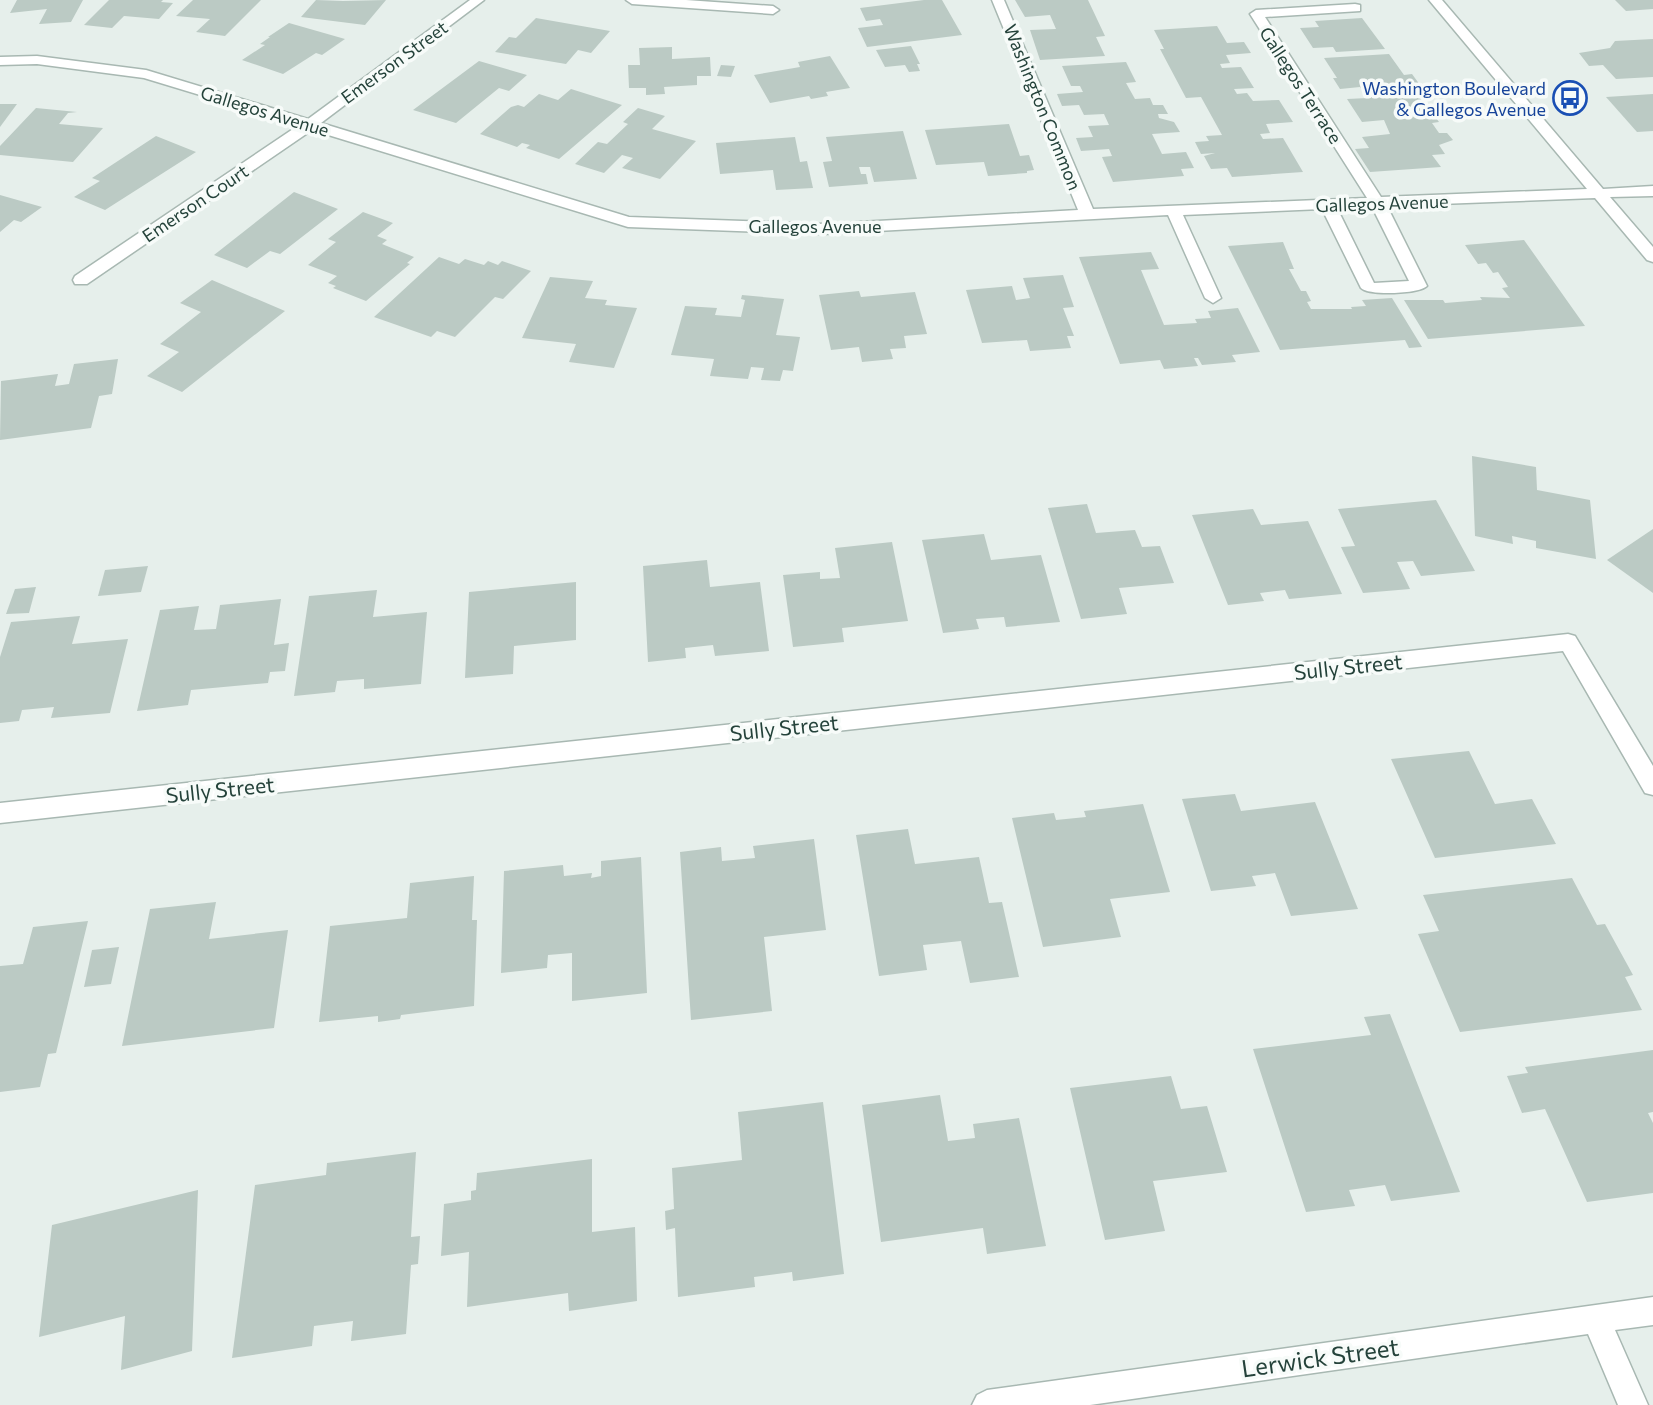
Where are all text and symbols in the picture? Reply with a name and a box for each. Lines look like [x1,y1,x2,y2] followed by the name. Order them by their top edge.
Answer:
[336,16,452,108] street label: Emerson Street
[1000,21,1086,193] street label: Washington Common
[1255,23,1347,147] street label: Gallegos Terrace
[1362,77,1546,120] place label: Washington Boulevard & Gallegos Avenue
[1551,79,1589,117] bus stop icon: Washington Boulevard & Gallegos Avenue
[198,81,332,141] street label: Gallegos Avenue
[138,159,252,247] street label: Emerson Court
[1315,190,1449,216] street label: Gallegos Avenue
[748,215,882,237] street label: Gallegos Avenue
[1293,648,1403,684] street label: Sully Street
[729,709,839,745] street label: Sully Street
[165,771,275,807] street label: Sully Street
[1239,1332,1401,1382] street label: Lerwick Street

